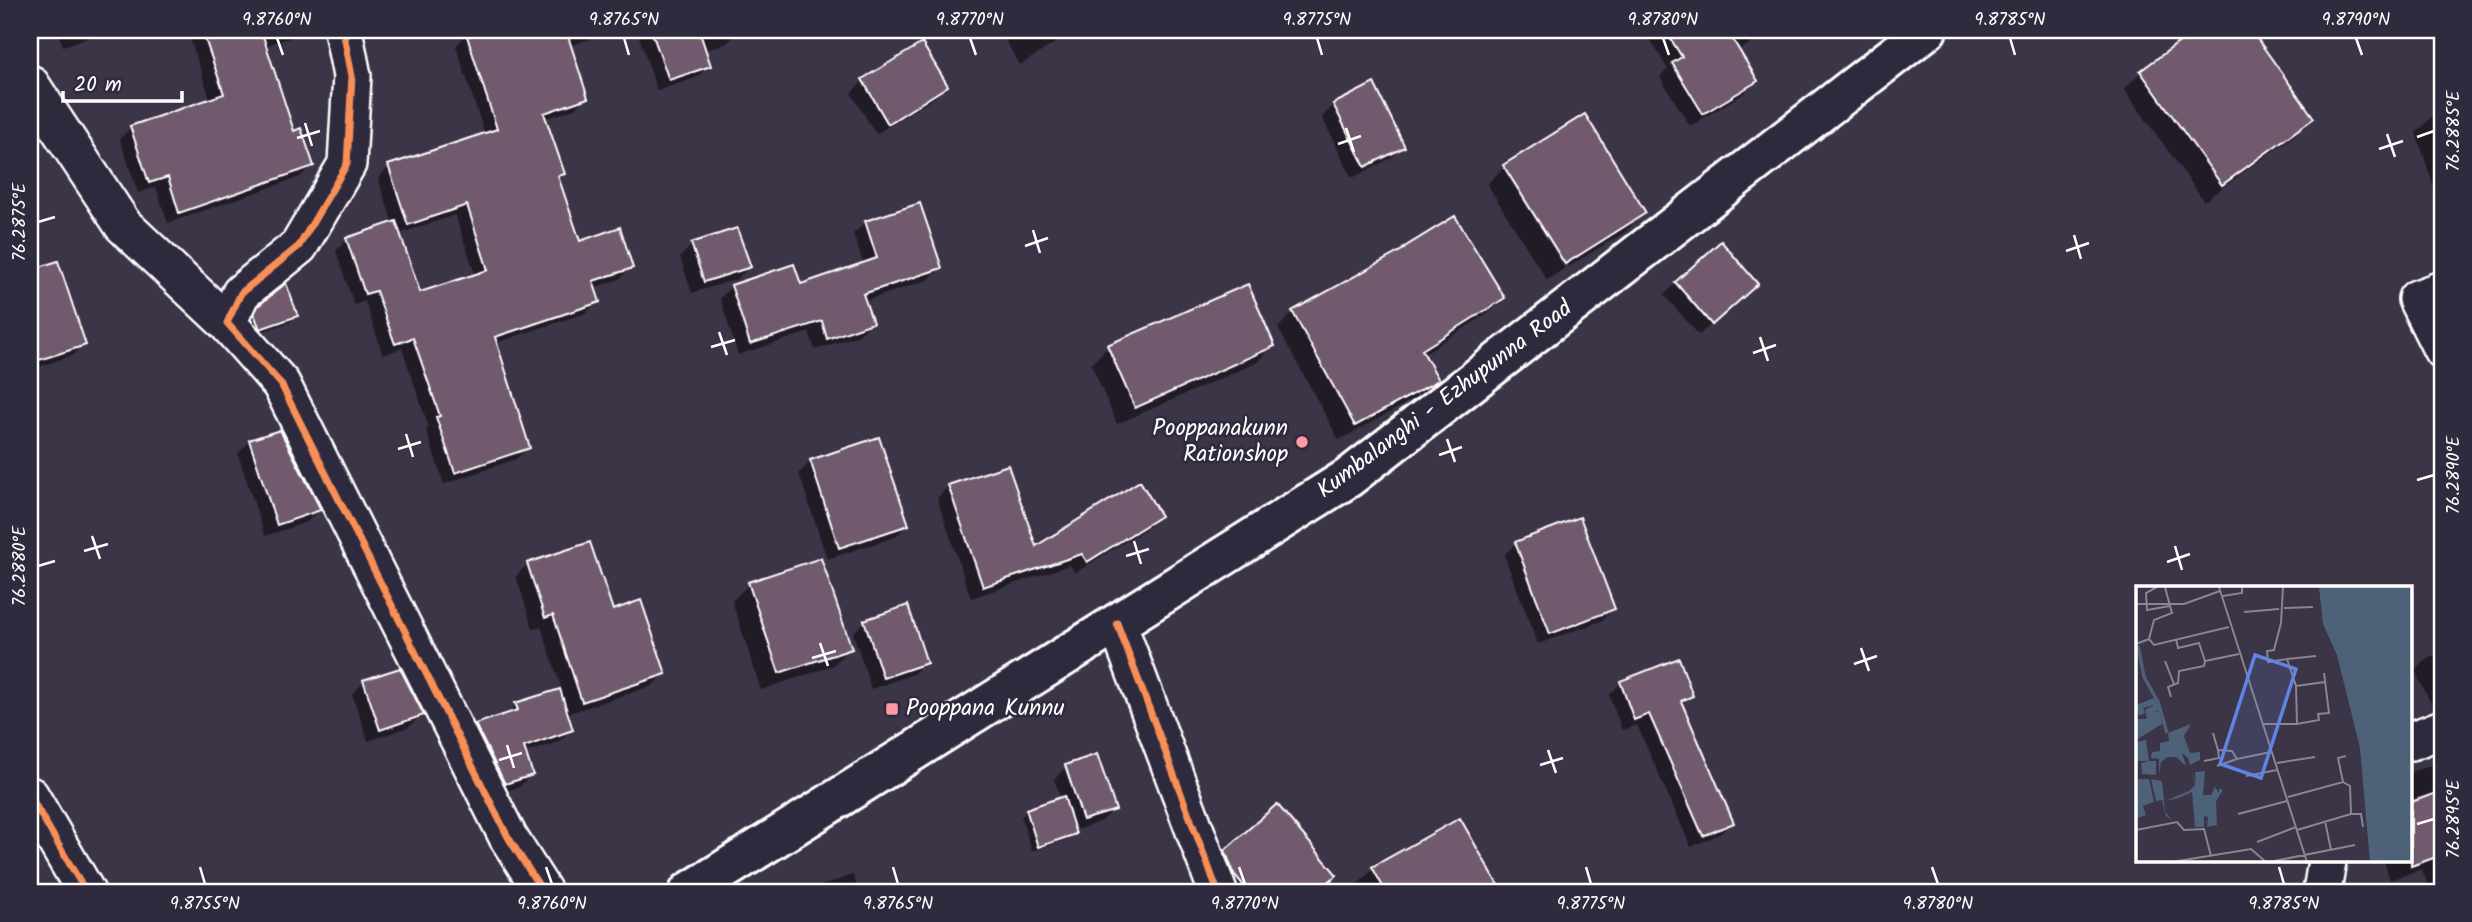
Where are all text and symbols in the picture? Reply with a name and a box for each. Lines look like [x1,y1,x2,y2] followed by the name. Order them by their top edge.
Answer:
[242,6,312,35] text: 9.8760°N
[589,6,659,35] text: 9.8765°N
[936,6,1004,35] text: 9.8770°N
[1283,6,1351,35] text: 9.8775°N
[1628,6,1698,35] text: 9.8780°N
[1975,6,2045,35] text: 9.8785°N
[2322,6,2390,35] text: 9.8790°N
[63,60,182,104] scale bar
[74,69,122,102] text: 20 m
[2440,90,2469,172] text: 76.2885°E
[6,182,35,261] text: 76.2875°E
[1310,291,1581,508] street label: Kumbalanghi - Ezhupunna Road
[1152,411,1288,473] place label: Pooppanakunn Rationshop
[1294,434,1310,450] marker: Pooppanakunn Rationshop
[2440,435,2469,514] text: 76.2890°E
[6,525,35,606] text: 76.2880°E
[2136,586,2412,862] inset map
[906,691,1065,727] place label: Pooppana Kunnu
[884,701,900,717] marker: Pooppana Kunnu
[2440,779,2469,858] text: 76.2895°E
[170,890,240,919] text: 9.8755°N
[517,890,587,919] text: 9.8760°N
[863,890,933,919] text: 9.8765°N
[1211,890,1279,919] text: 9.8770°N
[1557,890,1625,919] text: 9.8775°N
[1903,890,1973,919] text: 9.8780°N
[2249,890,2319,919] text: 9.8785°N

